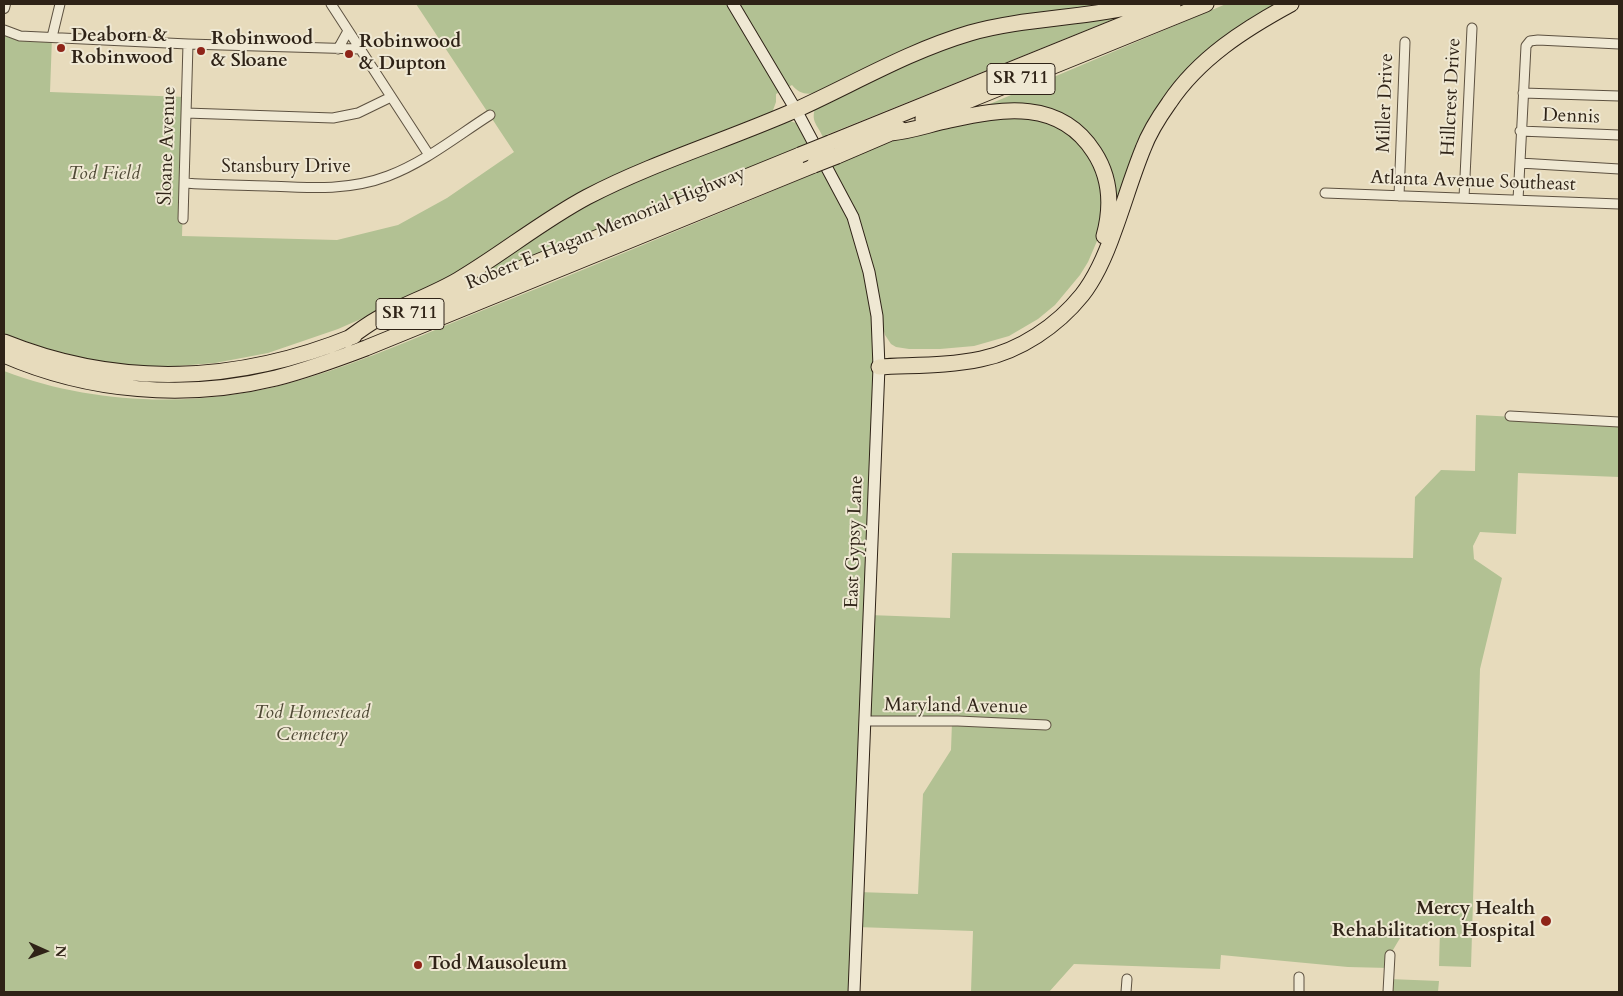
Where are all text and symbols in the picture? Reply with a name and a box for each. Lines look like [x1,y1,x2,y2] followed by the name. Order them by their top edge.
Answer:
[71,26,173,70] place label: Deaborn & Robinwood
[211,29,313,73] place label: Robinwood & Sloane
[359,32,461,76] place label: Robinwood & Dupton
[1438,37,1466,157] street label: Hillcrest Drive
[55,42,67,54] marker: Deaborn & Robinwood
[195,45,207,57] marker: Robinwood & Sloane
[343,48,355,60] marker: Robinwood & Dupton
[1373,53,1399,153] street label: Miller Drive
[987,64,1055,95] road number: SR 711
[155,86,181,206] street label: Sloane Avenue
[1542,105,1600,129] street label: Dennis
[221,157,351,179] street label: Stansbury Drive
[463,162,749,296] street label: Robert E. Hagan Memorial Highway
[68,164,140,186] park label: Tod Field
[1370,167,1576,197] street label: Atlanta Avenue Southeast
[376,298,444,329] road number: SR 711
[841,475,869,609] street label: East Gypsy Lane
[884,694,1028,720] street label: Maryland Avenue
[254,703,370,747] park label: Tod Homestead Cemetery
[1332,899,1535,943] place label: Mercy Health Rehabilitation Hospital
[1539,914,1553,928] marker: Mercy Health Rehabilitation Hospital
[20,926,70,976] north arrow
[51,945,70,958] text: N
[428,954,567,976] place label: Tod Mausoleum
[412,959,424,971] marker: Tod Mausoleum

